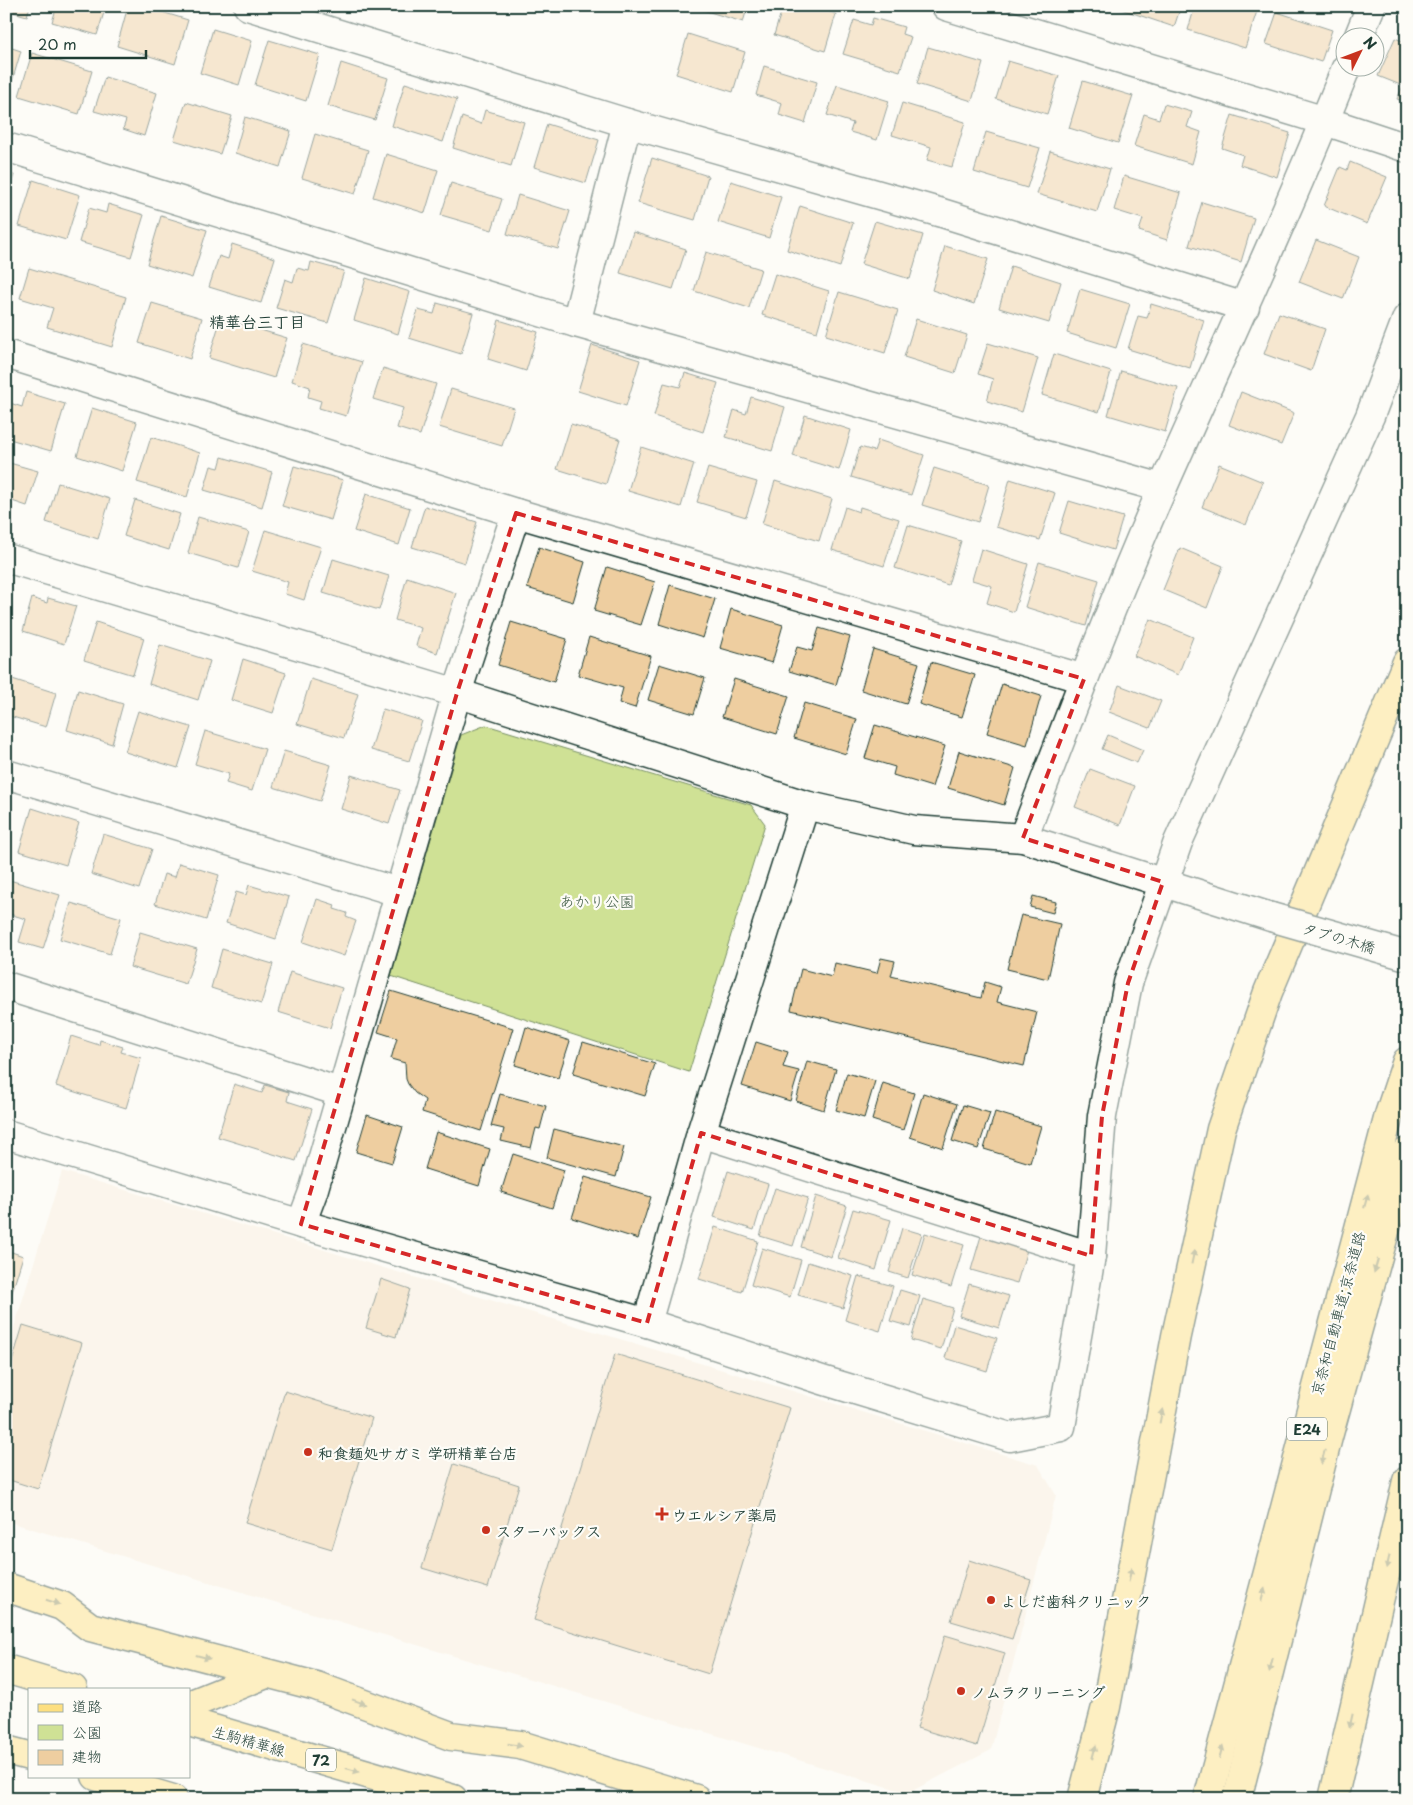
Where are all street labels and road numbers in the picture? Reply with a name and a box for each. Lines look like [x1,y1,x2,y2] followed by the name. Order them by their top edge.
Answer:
[1300,916,1378,958] street label: タブの木橋
[1304,1228,1370,1398] street label: 京奈和自動車道;京奈道路
[1287,1418,1327,1440] road number: E24
[210,1719,288,1761] street label: 生駒精華線
[306,1748,336,1772] road number: 72

